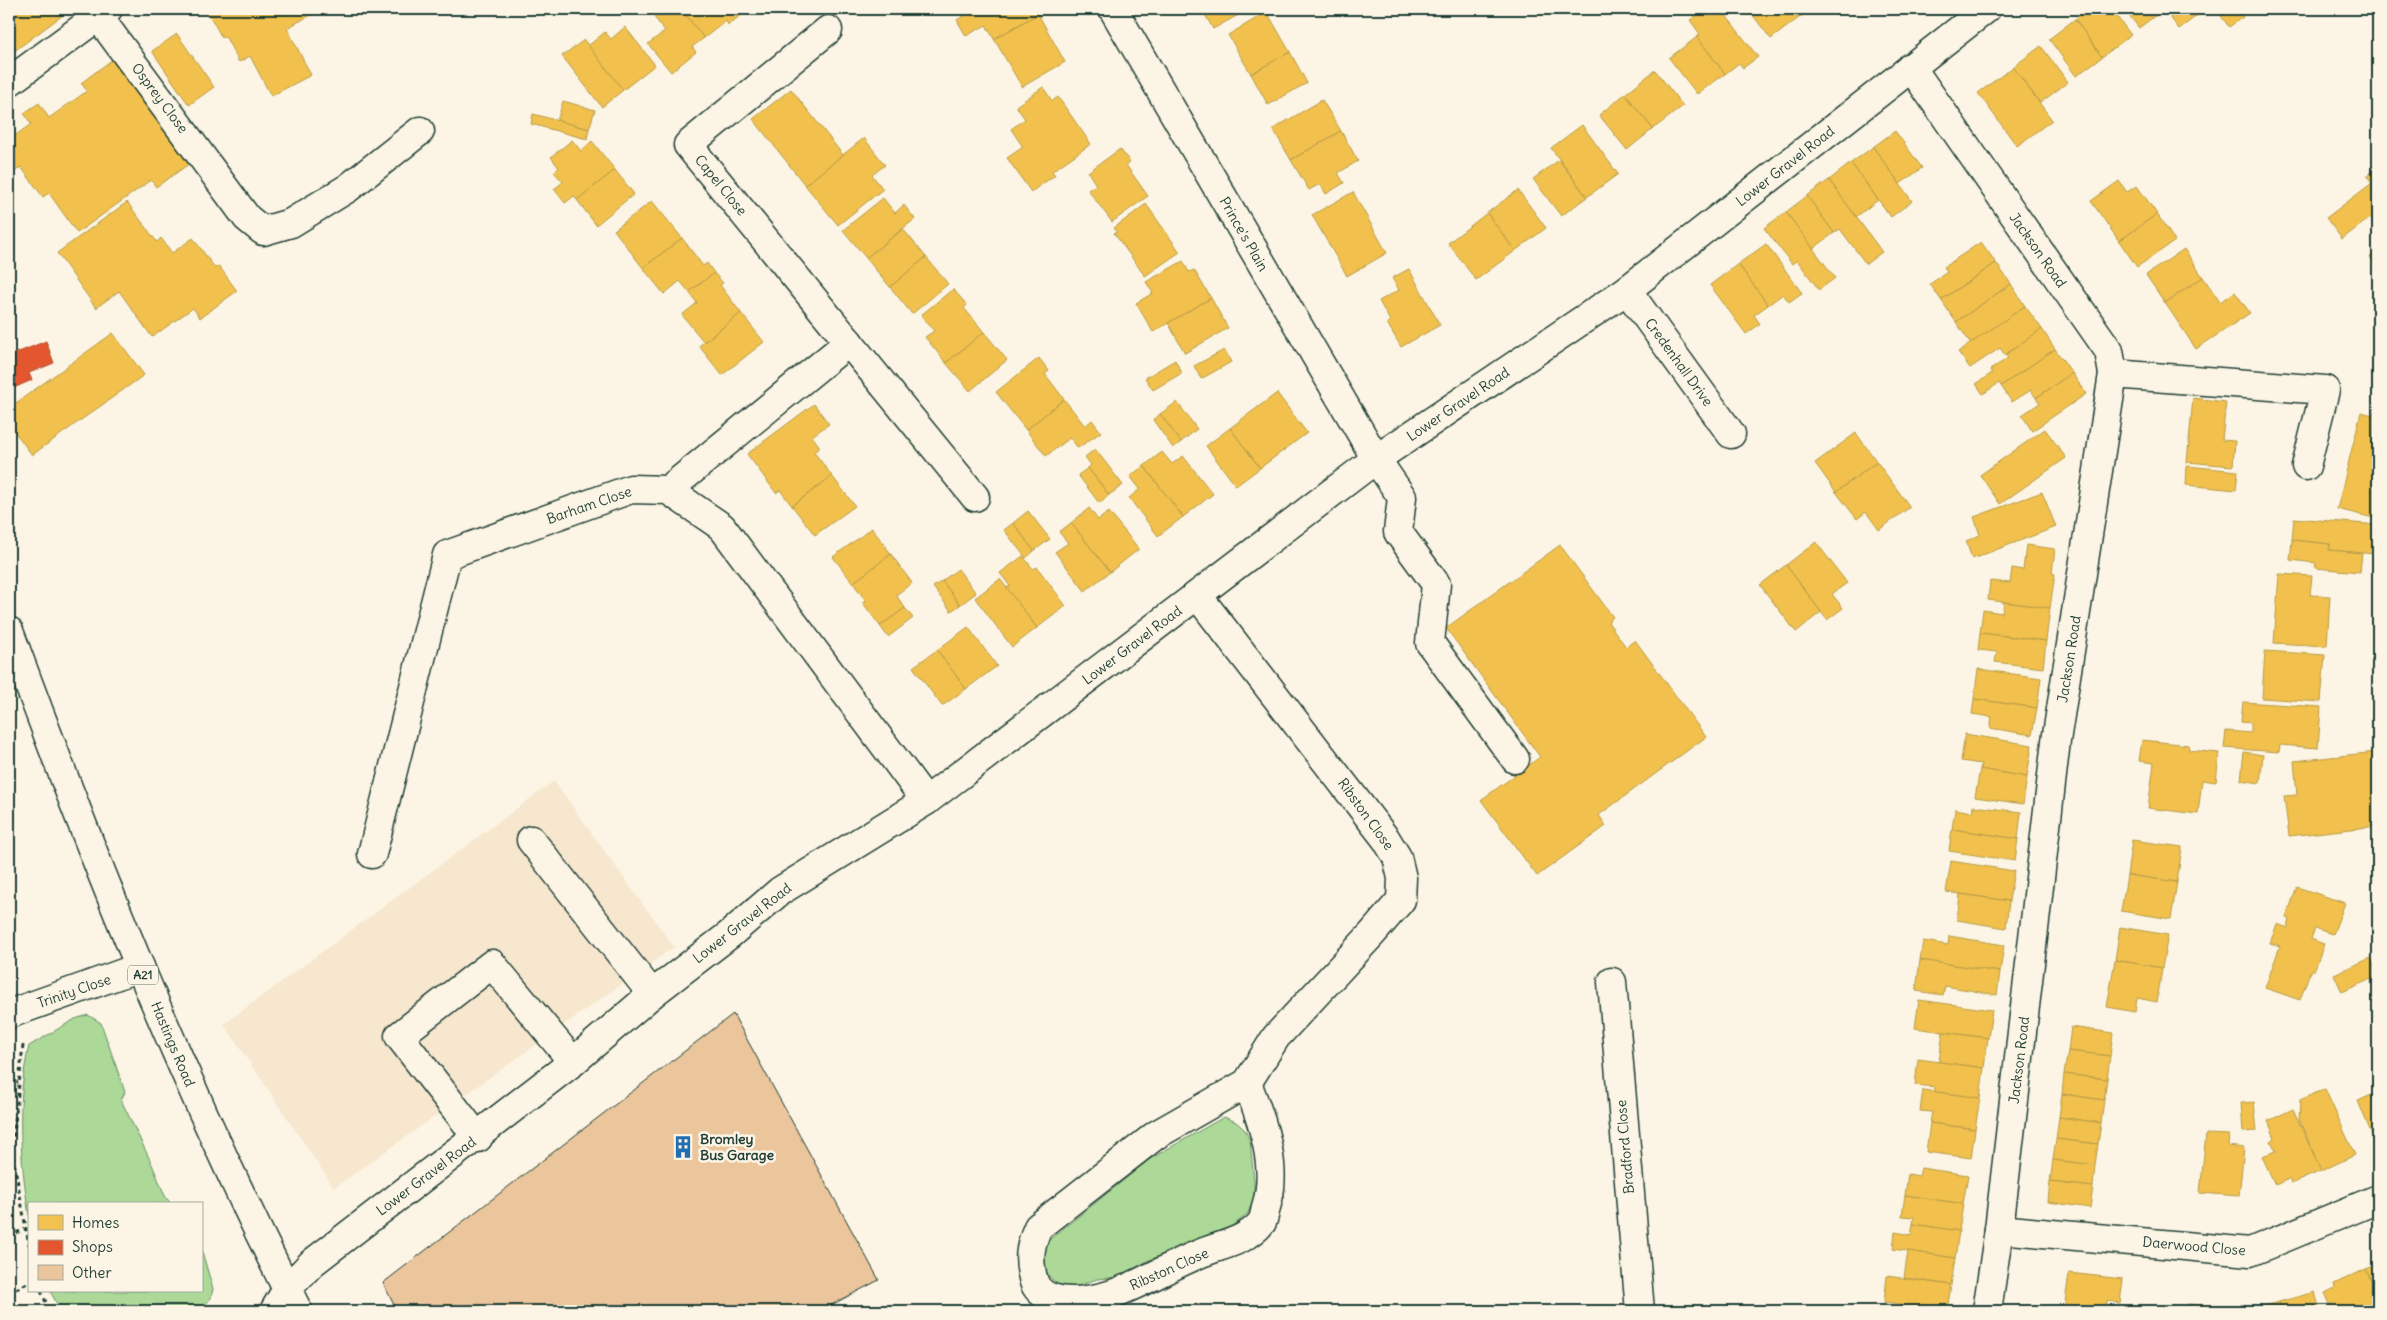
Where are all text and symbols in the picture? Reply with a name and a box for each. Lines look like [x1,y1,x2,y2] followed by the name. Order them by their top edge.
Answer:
[128,59,192,137] street label: Osprey Close
[1732,122,1838,210] street label: Lower Gravel Road
[691,151,751,219] street label: Capel Close
[1215,194,1273,274] street label: Prince's Plain
[2005,209,2071,291] street label: Jackson Road
[1641,314,1717,410] street label: Credenhall Drive
[1403,363,1513,445] street label: Lower Gravel Road
[544,482,634,528] street label: Barham Close
[1079,602,1185,688] street label: Lower Gravel Road
[2053,614,2085,704] street label: Jackson Road
[1334,775,1398,853] street label: Ribston Close
[689,879,795,967] street label: Lower Gravel Road
[128,966,158,984] road number: A21
[35,970,113,1012] street label: Trinity Close
[147,999,199,1089] street label: Hastings Road
[2005,1015,2033,1105] street label: Jackson Road
[1612,1099,1638,1195] street label: Bradford Close
[700,1130,774,1164] place label: Bromley Bus Garage
[373,1133,479,1219] street label: Lower Gravel Road
[670,1134,696,1160] building icon: Bromley Bus Garage
[28,1202,202,1292] legend
[72,1213,119,1232] text: Homes
[2142,1233,2246,1259] street label: Daerwood Close
[72,1237,113,1256] text: Shops
[1127,1244,1211,1294] street label: Ribston Close
[72,1263,112,1282] text: Other

